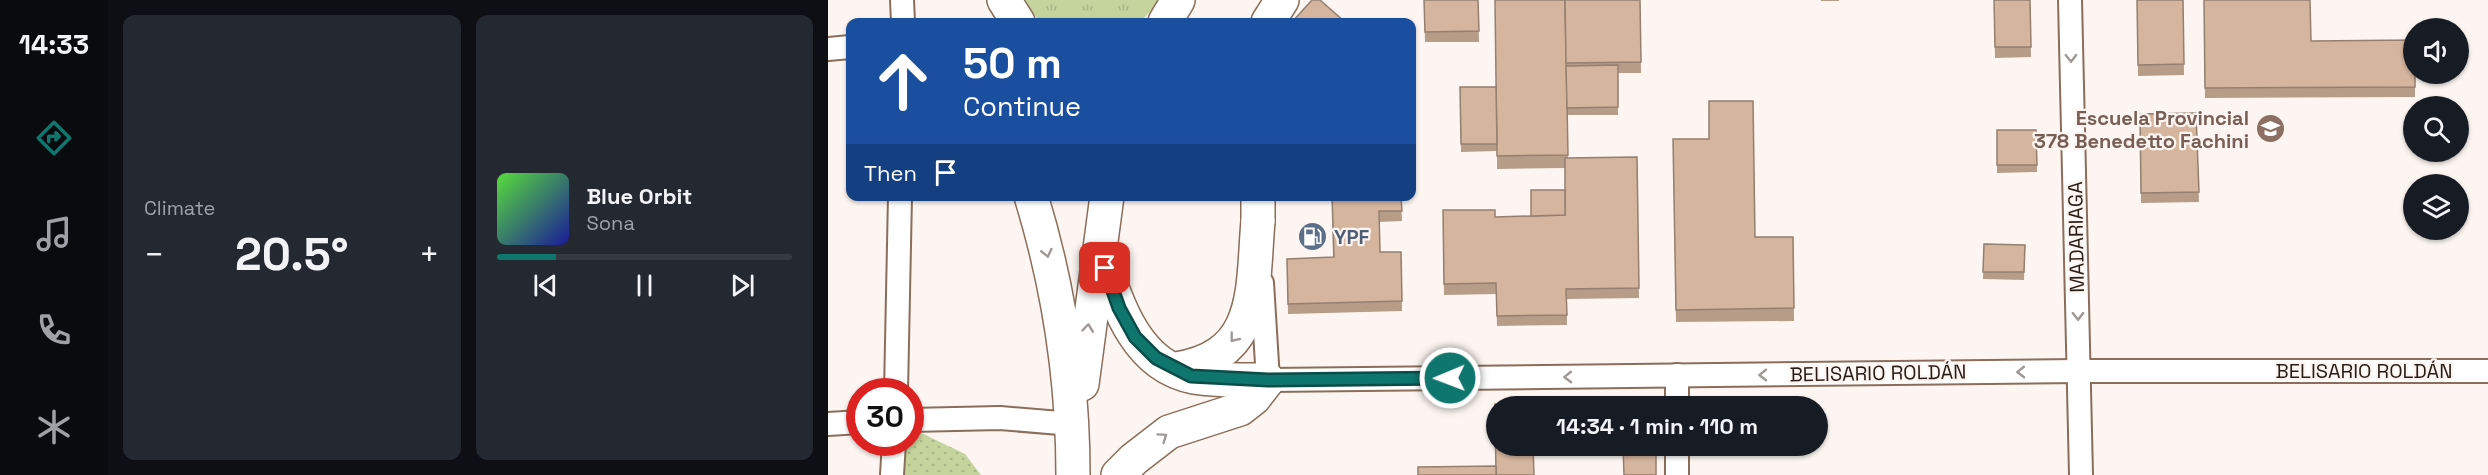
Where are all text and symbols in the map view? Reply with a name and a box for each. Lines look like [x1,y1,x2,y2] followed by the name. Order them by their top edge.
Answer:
[2403,18,2469,240] map controls
[2403,18,2469,84] button: sound
[19,27,89,62] text: 14:33
[963,37,1062,90] text: 50 m
[864,42,942,120] icon: ahead
[2065,54,2077,63] one-way arrow
[963,89,1081,124] text: Continue
[2403,96,2469,162] button: search
[2034,105,2249,154] place label: Escuela Provincial 378 Benedetto Fachini
[2254,113,2286,145] school or university icon: Escuela Provincial 378 Benedetto Fachini
[33,117,75,159] icon: directions
[929,156,962,189] icon: arrive
[864,159,917,187] text: Then
[2403,174,2469,240] button: layers
[2062,181,2090,293] street label: MADARIAGA
[587,182,692,210] text: Blue Orbit
[144,195,215,221] text: Climate
[587,210,635,236] text: Sona
[33,213,75,255] icon: music
[1297,221,1329,253] fuel station icon: YPF
[1334,224,1370,250] place label: YPF
[235,226,349,283] text: 20.5°
[144,234,164,276] text: −
[419,234,440,276] text: +
[1079,242,1130,293] pin
[1039,248,1052,258] one-way arrow
[1088,251,1121,284] icon: arrive
[529,269,562,302] icon: previous
[628,269,661,302] icon: pause
[726,269,759,302] icon: next
[33,309,75,351] icon: phone
[2071,312,2084,321] one-way arrow
[1081,323,1094,333] one-way arrow
[1231,331,1242,342] one-way arrow
[1418,346,1482,410] position arrow
[1789,358,1967,388] street label: BELISARIO ROLDÁN
[2276,358,2452,384] street label: BELISARIO ROLDÁN
[2016,366,2025,378] one-way arrow
[1758,368,1767,381] one-way arrow
[1563,371,1572,383] one-way arrow
[846,378,924,456] speed limit sign: 30
[33,406,75,448] icon: climate
[1556,412,1758,440] text: 14:34 · 1 min · 110 m
[1156,434,1167,445] one-way arrow

